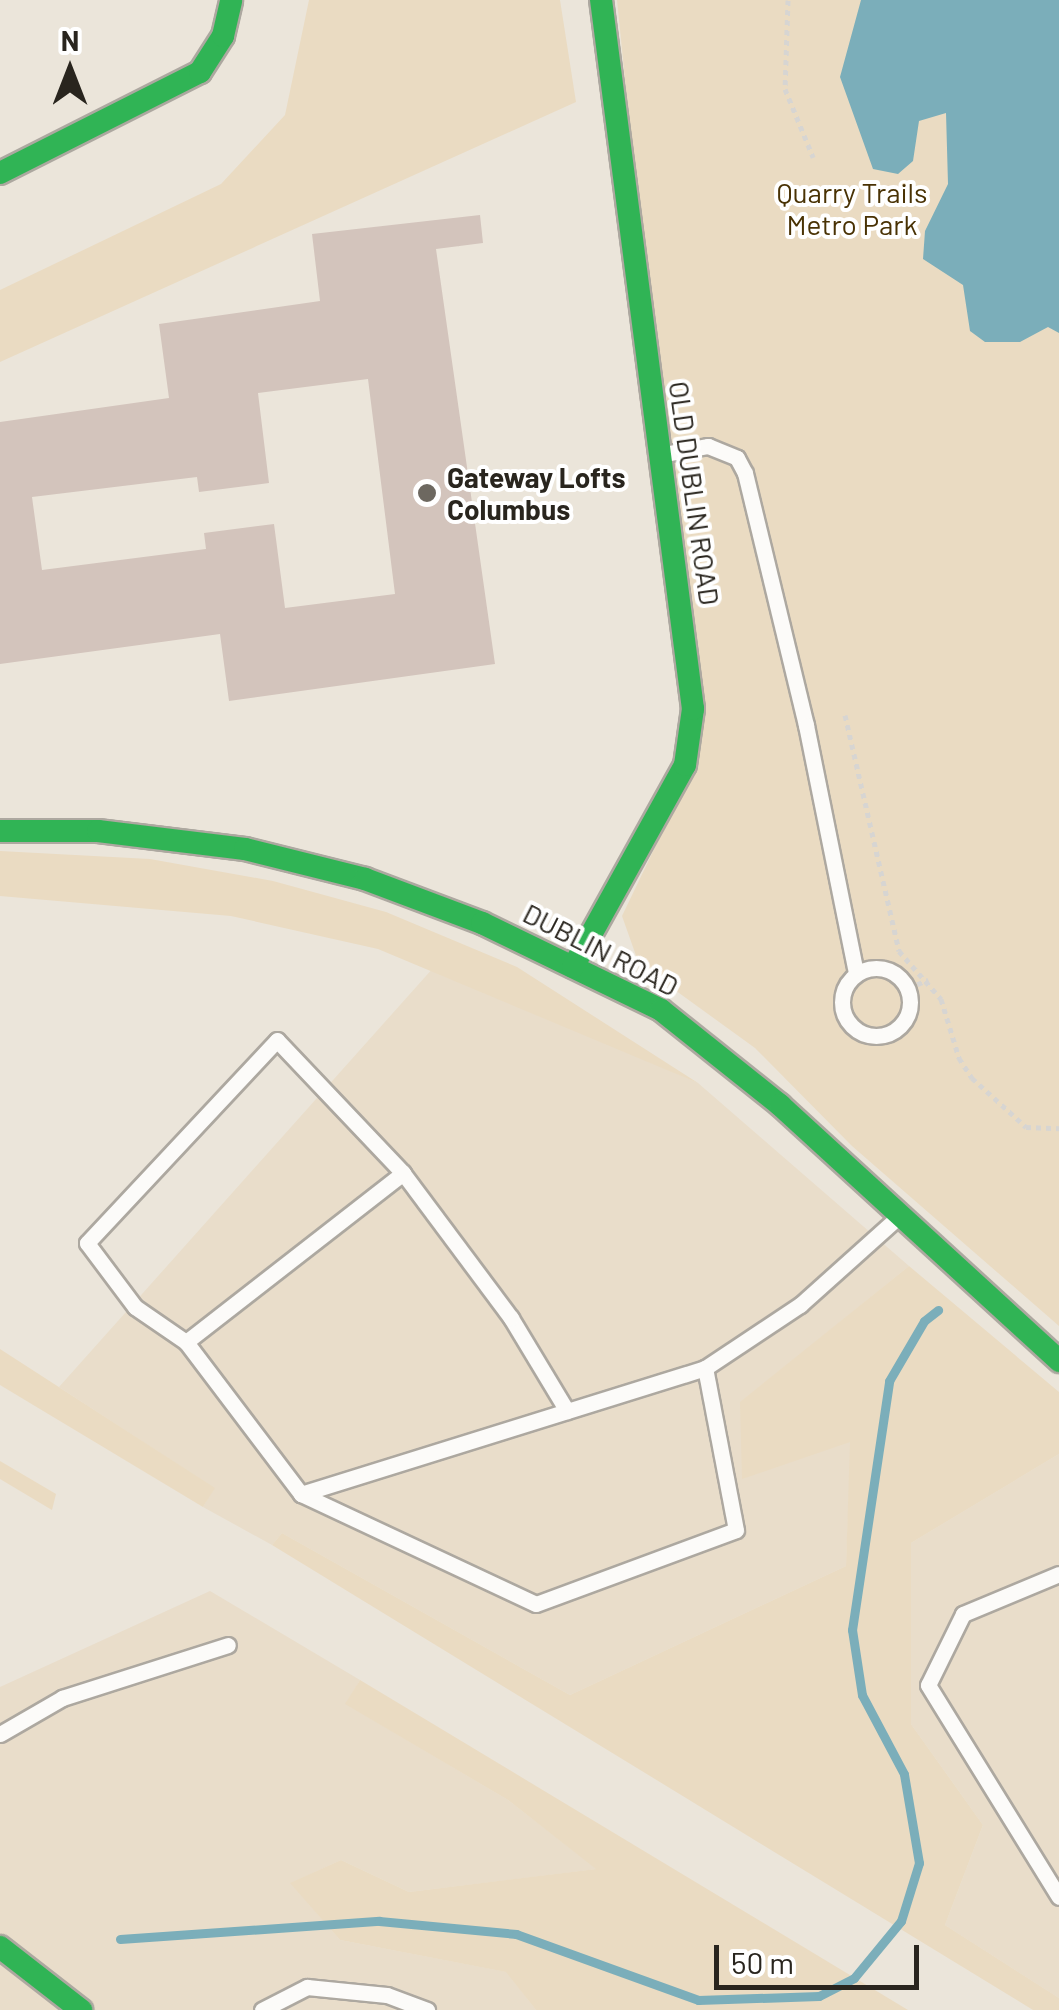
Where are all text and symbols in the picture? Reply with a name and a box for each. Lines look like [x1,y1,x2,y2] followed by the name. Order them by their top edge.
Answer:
[20,20,120,120] north arrow
[61,23,79,57] text: N
[776,175,928,241] park label: Quarry Trails Metro Park
[663,379,727,607] street label: OLD DUBLIN ROAD
[447,460,625,526] place label: Gateway Lofts Columbus
[416,482,438,504] marker: Gateway Lofts Columbus
[518,896,684,1002] street label: DUBLIN ROAD
[719,1925,924,1987] scale bar
[731,1944,794,1980] text: 50 m

